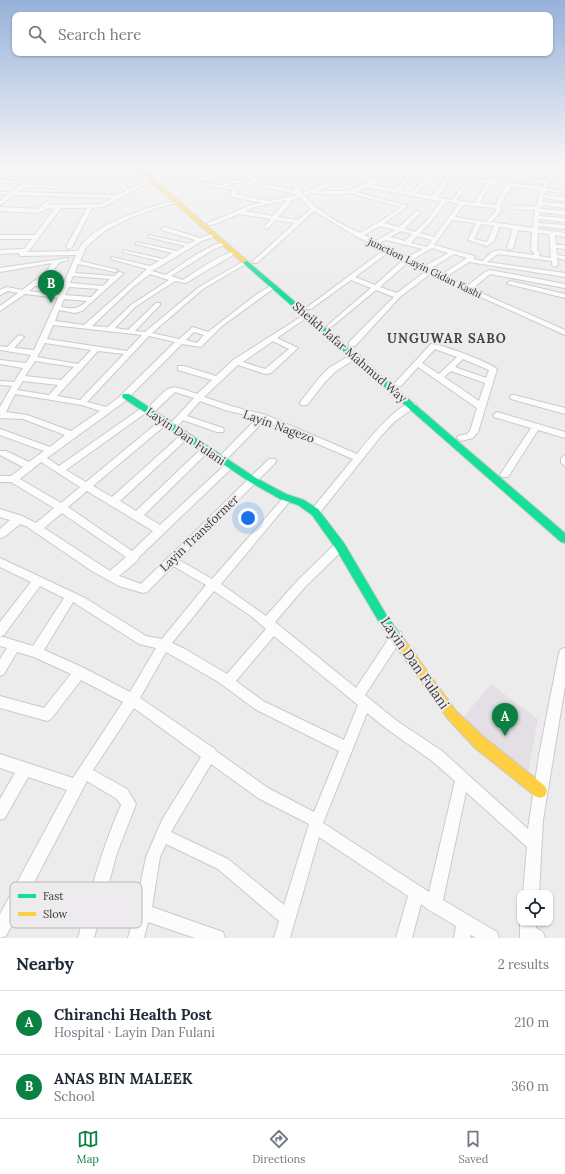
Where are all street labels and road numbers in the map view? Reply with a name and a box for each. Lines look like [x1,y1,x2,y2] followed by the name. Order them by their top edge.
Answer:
[365,234,484,301] street label: junction Layin Gidan Kashi
[290,298,411,406] street label: Sheikh Jafar Mahmud Way
[143,404,229,468] street label: Layin Dan Fulani
[241,406,317,446] street label: Layin Nagezo
[156,491,242,574] street label: Layin Transformer
[377,614,453,712] street label: Layin Dan Fulani

